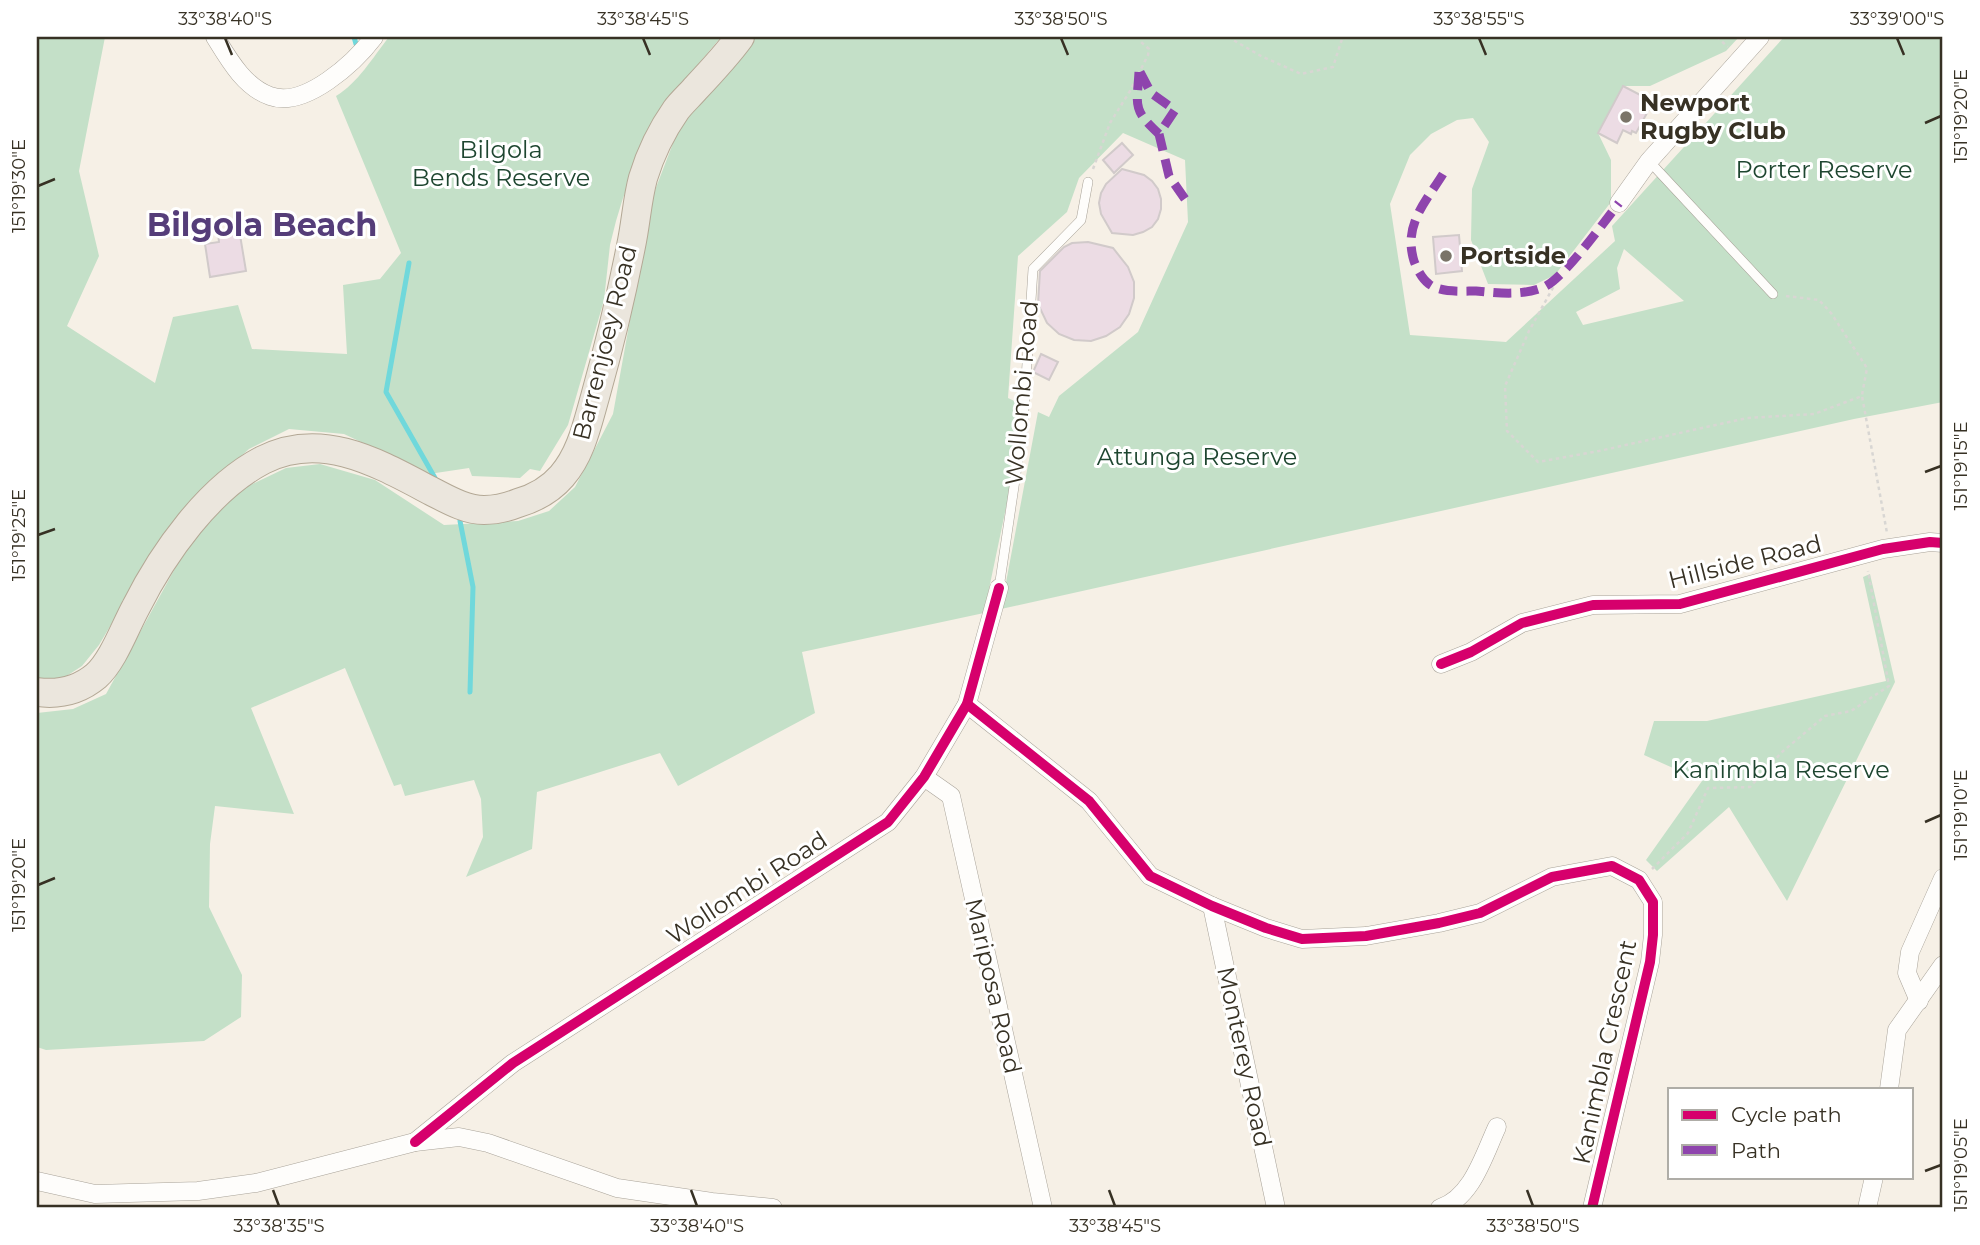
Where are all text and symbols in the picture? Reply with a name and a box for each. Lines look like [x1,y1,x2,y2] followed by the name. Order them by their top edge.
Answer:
[178,8,272,30] text: 33°38'40"S
[597,8,689,30] text: 33°38'45"S
[1014,8,1108,30] text: 33°38'50"S
[1433,8,1525,30] text: 33°38'55"S
[1850,8,1944,30] text: 33°39'00"S
[1950,69,1972,163] text: 151°19'20"E
[1640,88,1786,145] place label: Newport Rugby Club
[1618,109,1634,125] marker: Newport Rugby Club
[412,135,590,192] park label: Bilgola Bends Reserve
[8,139,30,233] text: 151°19'30"E
[1736,155,1912,184] park label: Porter Reserve
[147,205,377,244] district label: Bilgola Beach
[1460,241,1566,270] place label: Portside
[566,242,643,443] street label: Barrenjoey Road
[1438,248,1454,264] marker: Portside
[999,299,1044,487] street label: Wollombi Road
[1950,421,1972,511] text: 151°19'15"E
[1097,442,1297,471] park label: Attunga Reserve
[8,489,30,581] text: 151°19'25"E
[1665,528,1824,595] street label: Hillside Road
[1672,755,1890,784] park label: Kanimbla Reserve
[1950,770,1972,860] text: 151°19'10"E
[661,825,832,950] street label: Wollombi Road
[8,838,30,932] text: 151°19'20"E
[959,895,1028,1076] street label: Mariposa Road
[1567,937,1643,1167] street label: Kanimbla Crescent
[1211,964,1278,1150] street label: Monterey Road
[1668,1088,1913,1178] legend
[1731,1102,1842,1127] text: Cycle path
[1950,1118,1972,1212] text: 151°19'05"E
[1731,1138,1781,1163] text: Path
[233,1215,325,1237] text: 33°38'35"S
[650,1215,744,1237] text: 33°38'40"S
[1069,1215,1161,1237] text: 33°38'45"S
[1486,1215,1580,1237] text: 33°38'50"S

